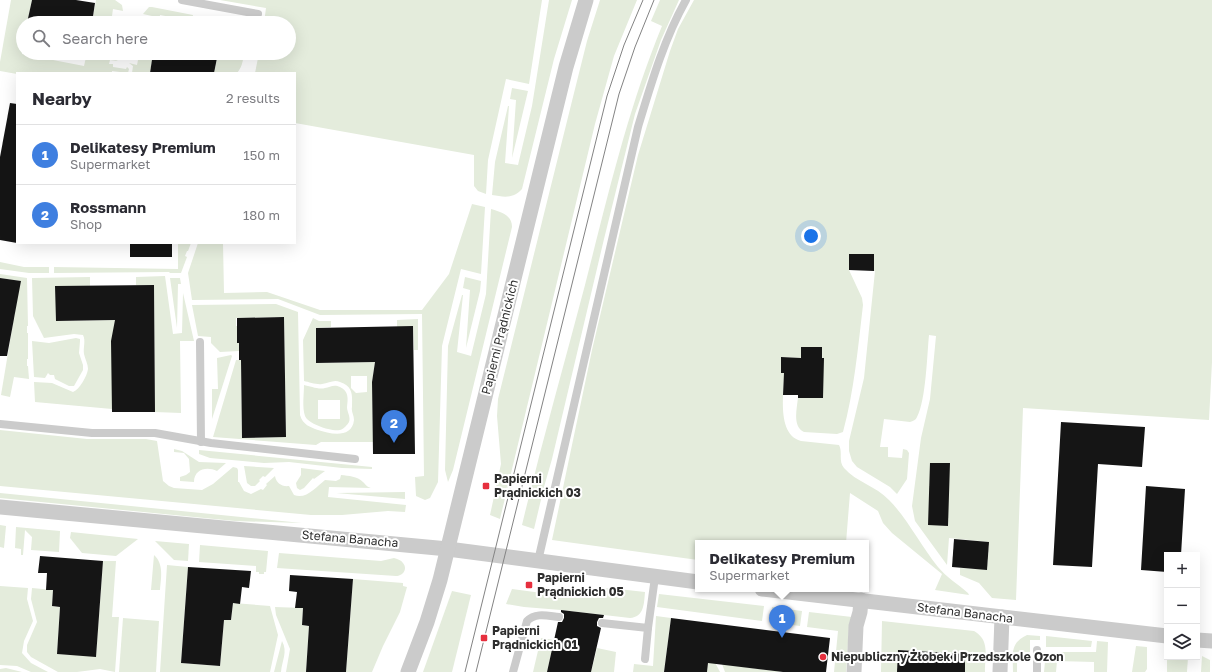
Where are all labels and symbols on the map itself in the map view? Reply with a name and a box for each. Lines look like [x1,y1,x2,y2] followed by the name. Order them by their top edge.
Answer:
[801,226,821,246] your location
[478,278,521,396] street label: Papierni Prądnickich
[381,410,407,443] pin: 2
[494,471,581,500] place label: Papierni Prądnickich 03
[481,481,491,491] marker: Papierni Prądnickich 03
[301,527,399,550] street label: Stefana Banacha
[537,570,624,599] place label: Papierni Prądnickich 05
[524,580,534,590] marker: Papierni Prądnickich 05
[916,599,1014,626] street label: Stefana Banacha
[769,605,795,638] pin: 1
[492,623,578,652] place label: Papierni Prądnickich 01
[479,633,489,643] marker: Papierni Prądnickich 01
[831,649,1064,664] place label: Niepubliczny Żłobek i Przedszkole Ozon
[818,652,828,662] marker: Niepubliczny Żłobek i Przedszkole Ozon

